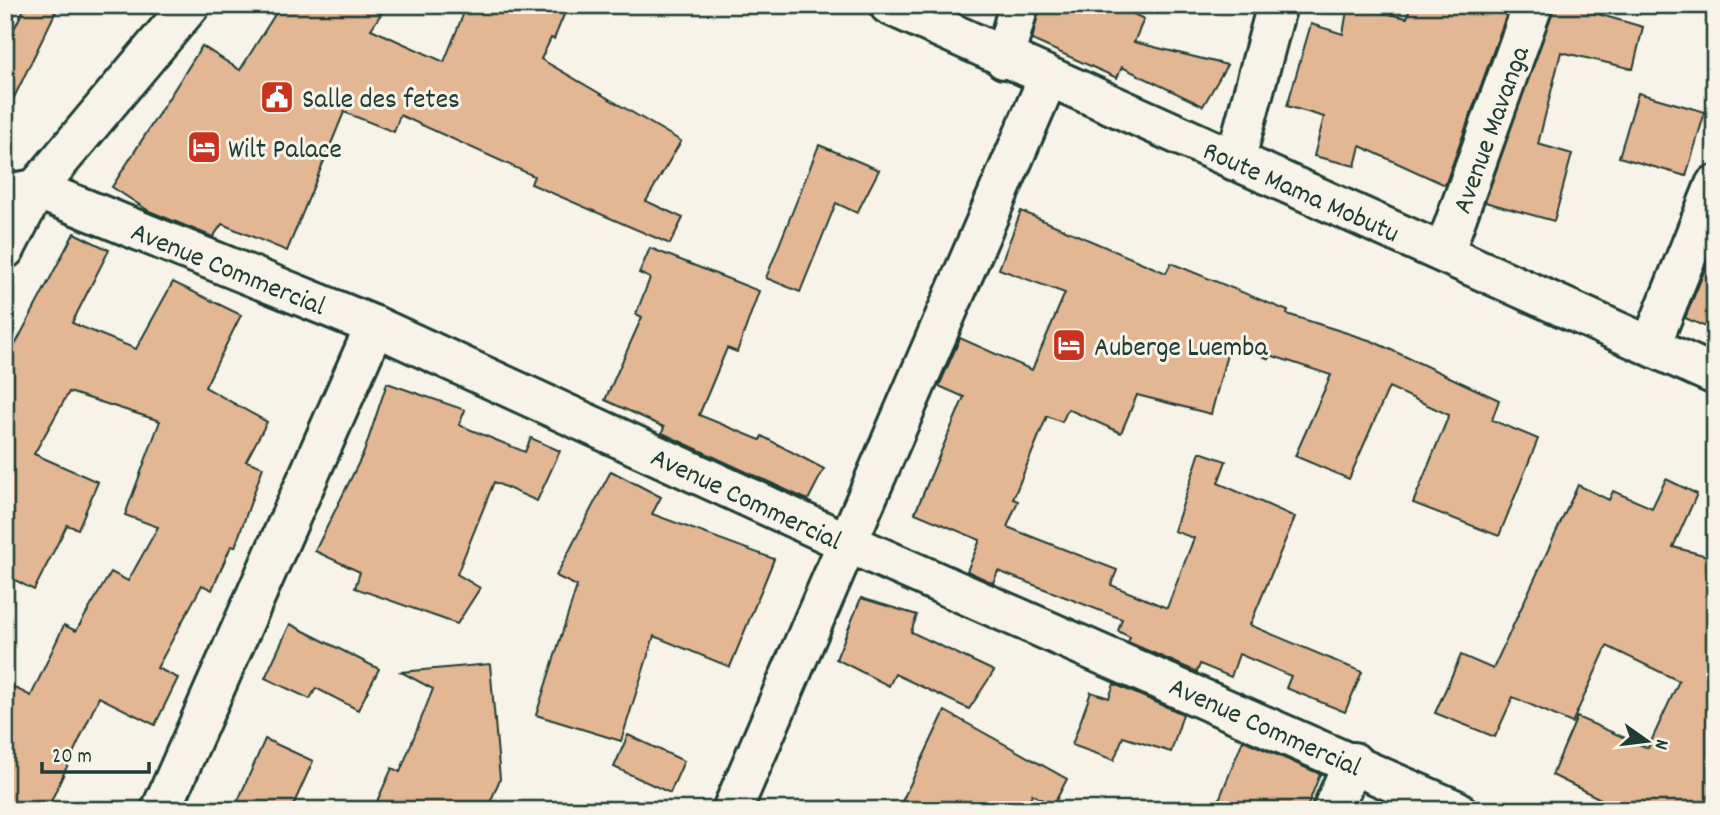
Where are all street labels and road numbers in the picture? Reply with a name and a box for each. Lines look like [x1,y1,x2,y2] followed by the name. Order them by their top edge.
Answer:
[1445,41,1543,220] street label: Avenue Mavanga
[1195,133,1404,256] street label: Route Mama Mobutu
[124,214,331,329] street label: Avenue Commercial
[643,440,847,563] street label: Avenue Commercial
[1161,669,1367,790] street label: Avenue Commercial

